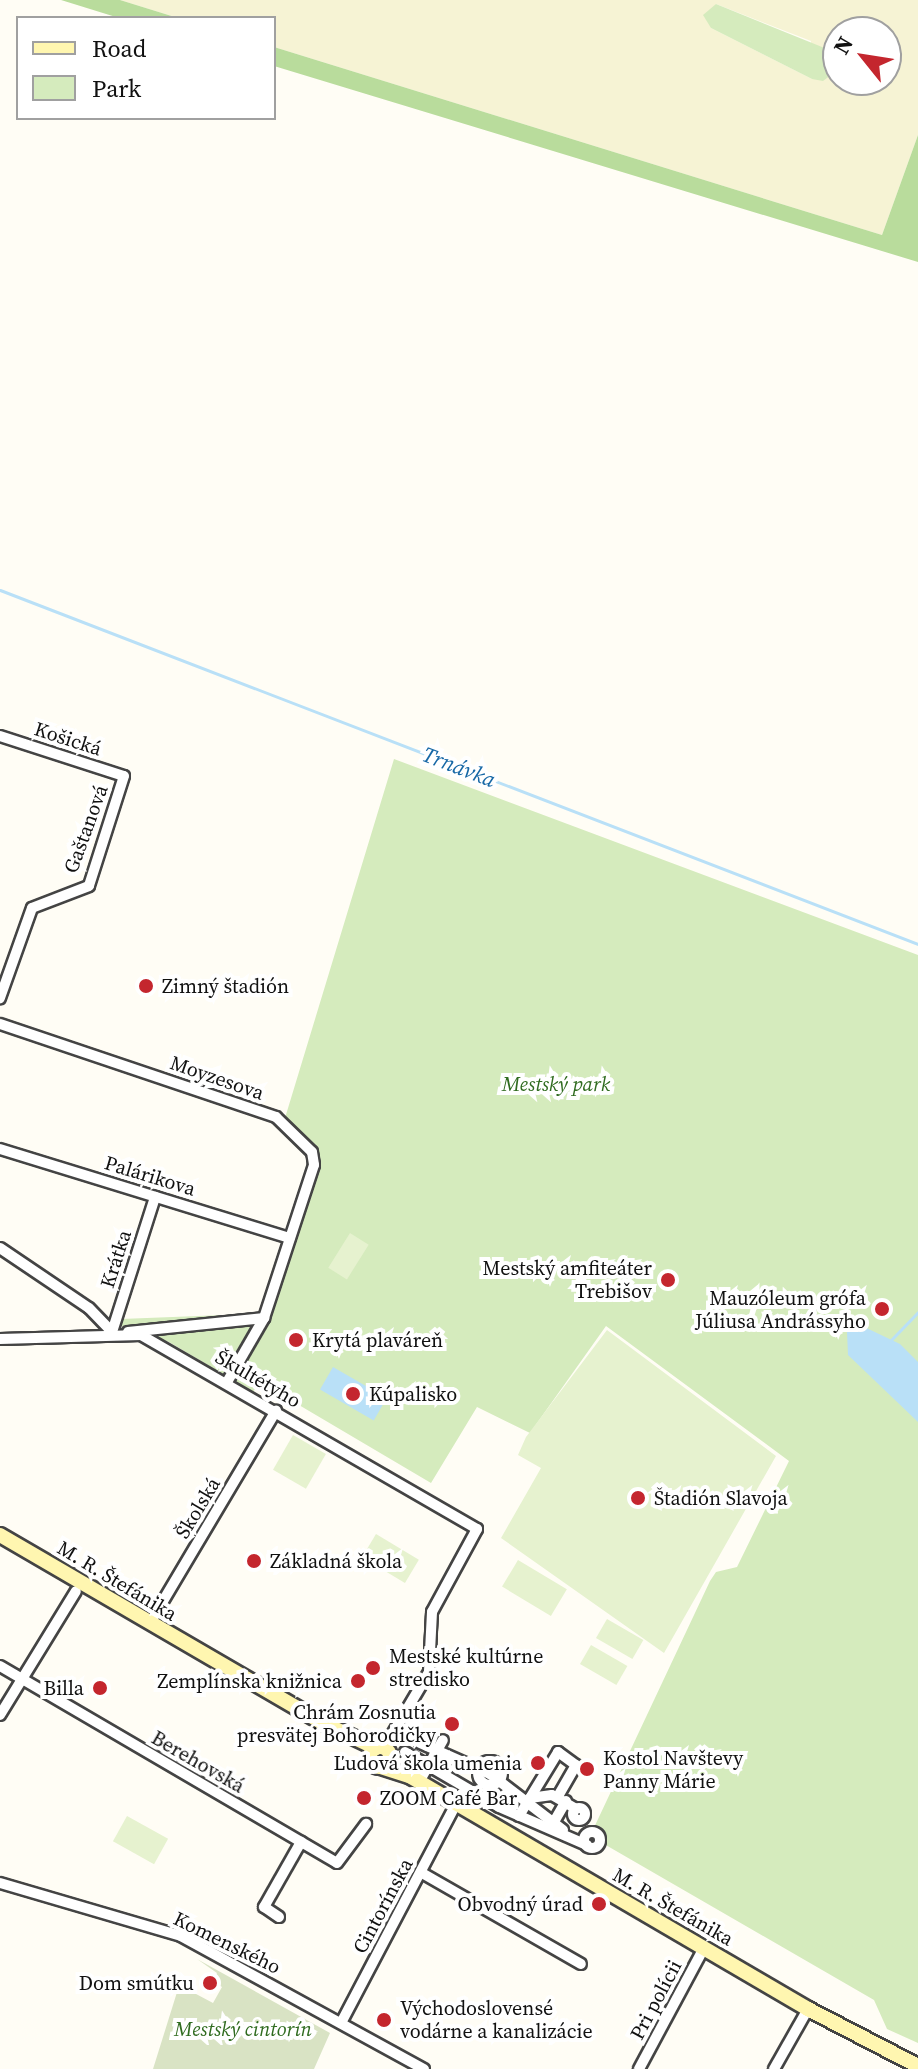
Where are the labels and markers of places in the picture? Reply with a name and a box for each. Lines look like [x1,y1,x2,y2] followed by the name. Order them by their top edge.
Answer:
[162,974,289,998] place label: Zimný štadión
[137,977,155,995] marker: Zimný štadión
[483,1256,652,1303] place label: Mestský amfiteáter Trebišov
[659,1271,677,1289] marker: Mestský amfiteáter Trebišov
[695,1286,866,1333] place label: Mauzóleum grófa Júliusa Andrássyho
[873,1300,891,1318] marker: Mauzóleum grófa Júliusa Andrássyho
[312,1328,443,1352] place label: Krytá plaváreň
[287,1331,305,1349] marker: Krytá plaváreň
[369,1382,457,1406] place label: Kúpalisko
[344,1385,362,1403] marker: Kúpalisko
[654,1486,788,1510] place label: Štadión Slavoja
[629,1489,647,1507] marker: Štadión Slavoja
[270,1549,402,1573] place label: Základná škola
[245,1552,263,1570] marker: Základná škola
[389,1644,543,1691] place label: Mestské kultúrne stredisko
[364,1659,382,1677] marker: Mestské kultúrne stredisko
[157,1669,342,1693] place label: Zemplínska knižnica
[349,1672,367,1690] marker: Zemplínska knižnica
[44,1676,84,1700] place label: Billa
[91,1679,109,1697] marker: Billa
[237,1700,436,1747] place label: Chrám Zosnutia presvätej Bohorodičky
[443,1715,461,1733] marker: Chrám Zosnutia presvätej Bohorodičky
[603,1746,743,1793] place label: Kostol Navštevy Panny Márie
[334,1751,522,1775] place label: Ľudová škola umenia
[529,1754,547,1772] marker: Ľudová škola umenia
[578,1760,596,1778] marker: Kostol Navštevy Panny Márie
[380,1786,517,1810] place label: ZOOM Café Bar
[355,1789,373,1807] marker: ZOOM Café Bar
[457,1892,583,1916] place label: Obvodný úrad
[590,1895,608,1913] marker: Obvodný úrad
[79,1971,194,1995] place label: Dom smútku
[201,1974,219,1992] marker: Dom smútku
[400,1996,593,2043] place label: Východoslovensé vodárne a kanalizácie
[375,2011,393,2029] marker: Východoslovensé vodárne a kanalizácie

